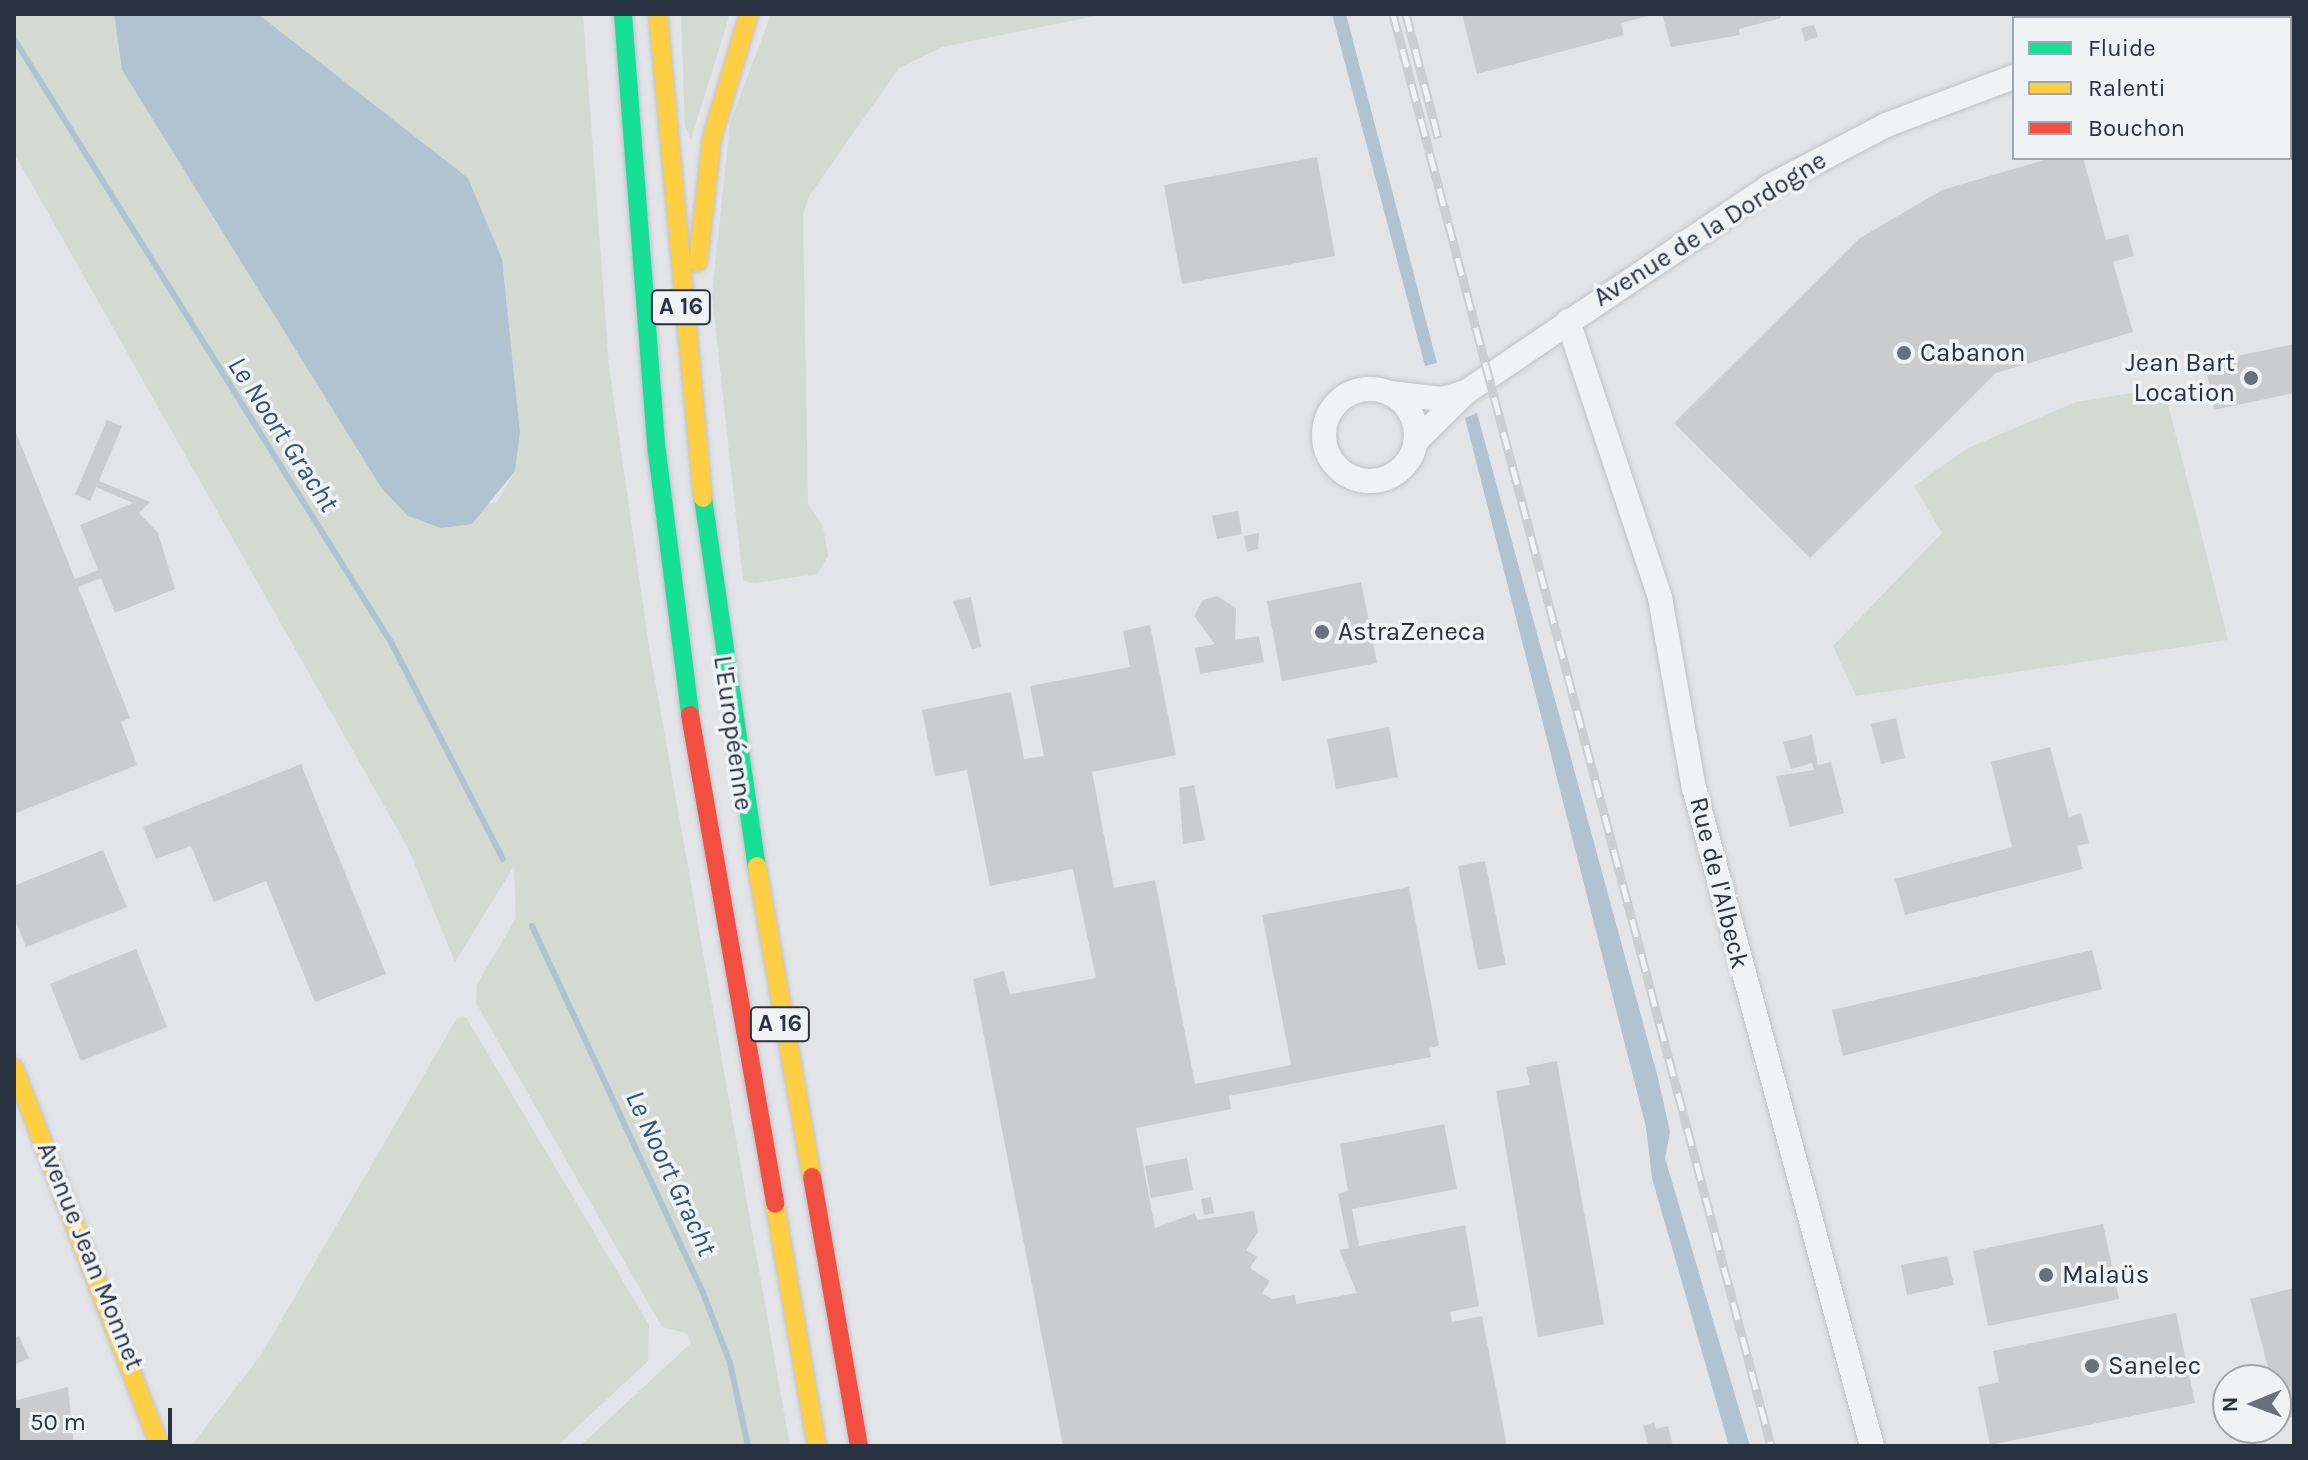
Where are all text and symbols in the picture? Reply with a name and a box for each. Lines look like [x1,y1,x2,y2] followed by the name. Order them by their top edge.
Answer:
[2012,16,2292,160] legend
[2088,34,2156,62] text: Fluide
[2088,74,2166,102] text: Ralenti
[2088,114,2185,142] text: Bouchon
[1588,145,1832,313] street label: Avenue de la Dordogne
[649,287,713,327] road number: A 16
[1920,337,2026,369] place label: Cabanon
[1895,344,1913,362] marker: Cabanon
[2125,347,2235,408] place label: Jean Bart Location
[220,350,346,518] water label: Le Noort Gracht
[2242,369,2260,387] marker: Jean Bart Location
[1338,616,1486,648] place label: AstraZeneca
[1313,623,1331,641] marker: AstraZeneca
[707,653,759,813] street label: L'Européenne
[1683,794,1755,972] street label: Rue de l'Albeck
[748,1004,812,1044] road number: A 16
[618,1085,724,1261] water label: Le Noort Gracht
[30,1138,150,1374] street label: Avenue Jean Monnet
[2062,1259,2149,1291] place label: Malaüs
[2037,1266,2055,1284] marker: Malaüs
[2108,1350,2201,1382] place label: Sanelec
[2083,1357,2101,1375] marker: Sanelec
[2212,1364,2292,1444] north arrow
[20,1392,176,1442] scale bar
[2217,1396,2243,1413] text: N
[30,1408,86,1436] text: 50 m

